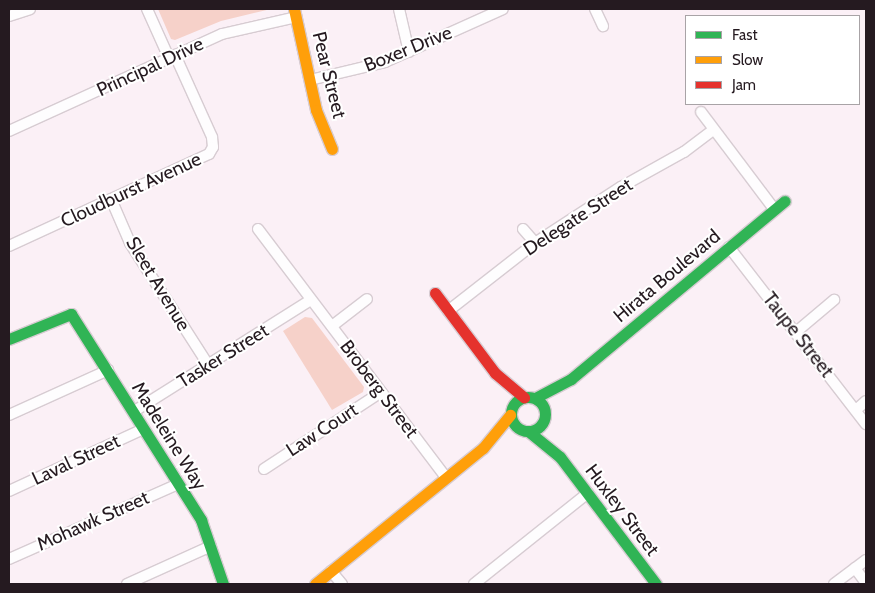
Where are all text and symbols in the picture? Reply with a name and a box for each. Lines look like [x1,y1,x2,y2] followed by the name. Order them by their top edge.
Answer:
[685,15,860,105] legend
[361,21,455,77] street label: Boxer Drive
[732,26,757,44] text: Fast
[307,29,351,121] street label: Pear Street
[93,32,207,102] street label: Principal Drive
[732,51,763,69] text: Slow
[732,76,756,94] text: Jam
[57,147,205,233] street label: Cloudburst Avenue
[519,173,637,261] street label: Delegate Street
[609,225,725,327] street label: Hirata Boulevard
[121,233,195,335] street label: Sleet Avenue
[758,288,838,382] street label: Taupe Street
[173,319,273,393] street label: Tasker Street
[335,336,423,442] street label: Broberg Street
[127,378,211,494] street label: Madeleine Way
[282,398,362,462] street label: Law Court
[28,430,124,490] street label: Laval Street
[580,460,664,560] street label: Huxley Street
[33,486,153,556] street label: Mohawk Street

